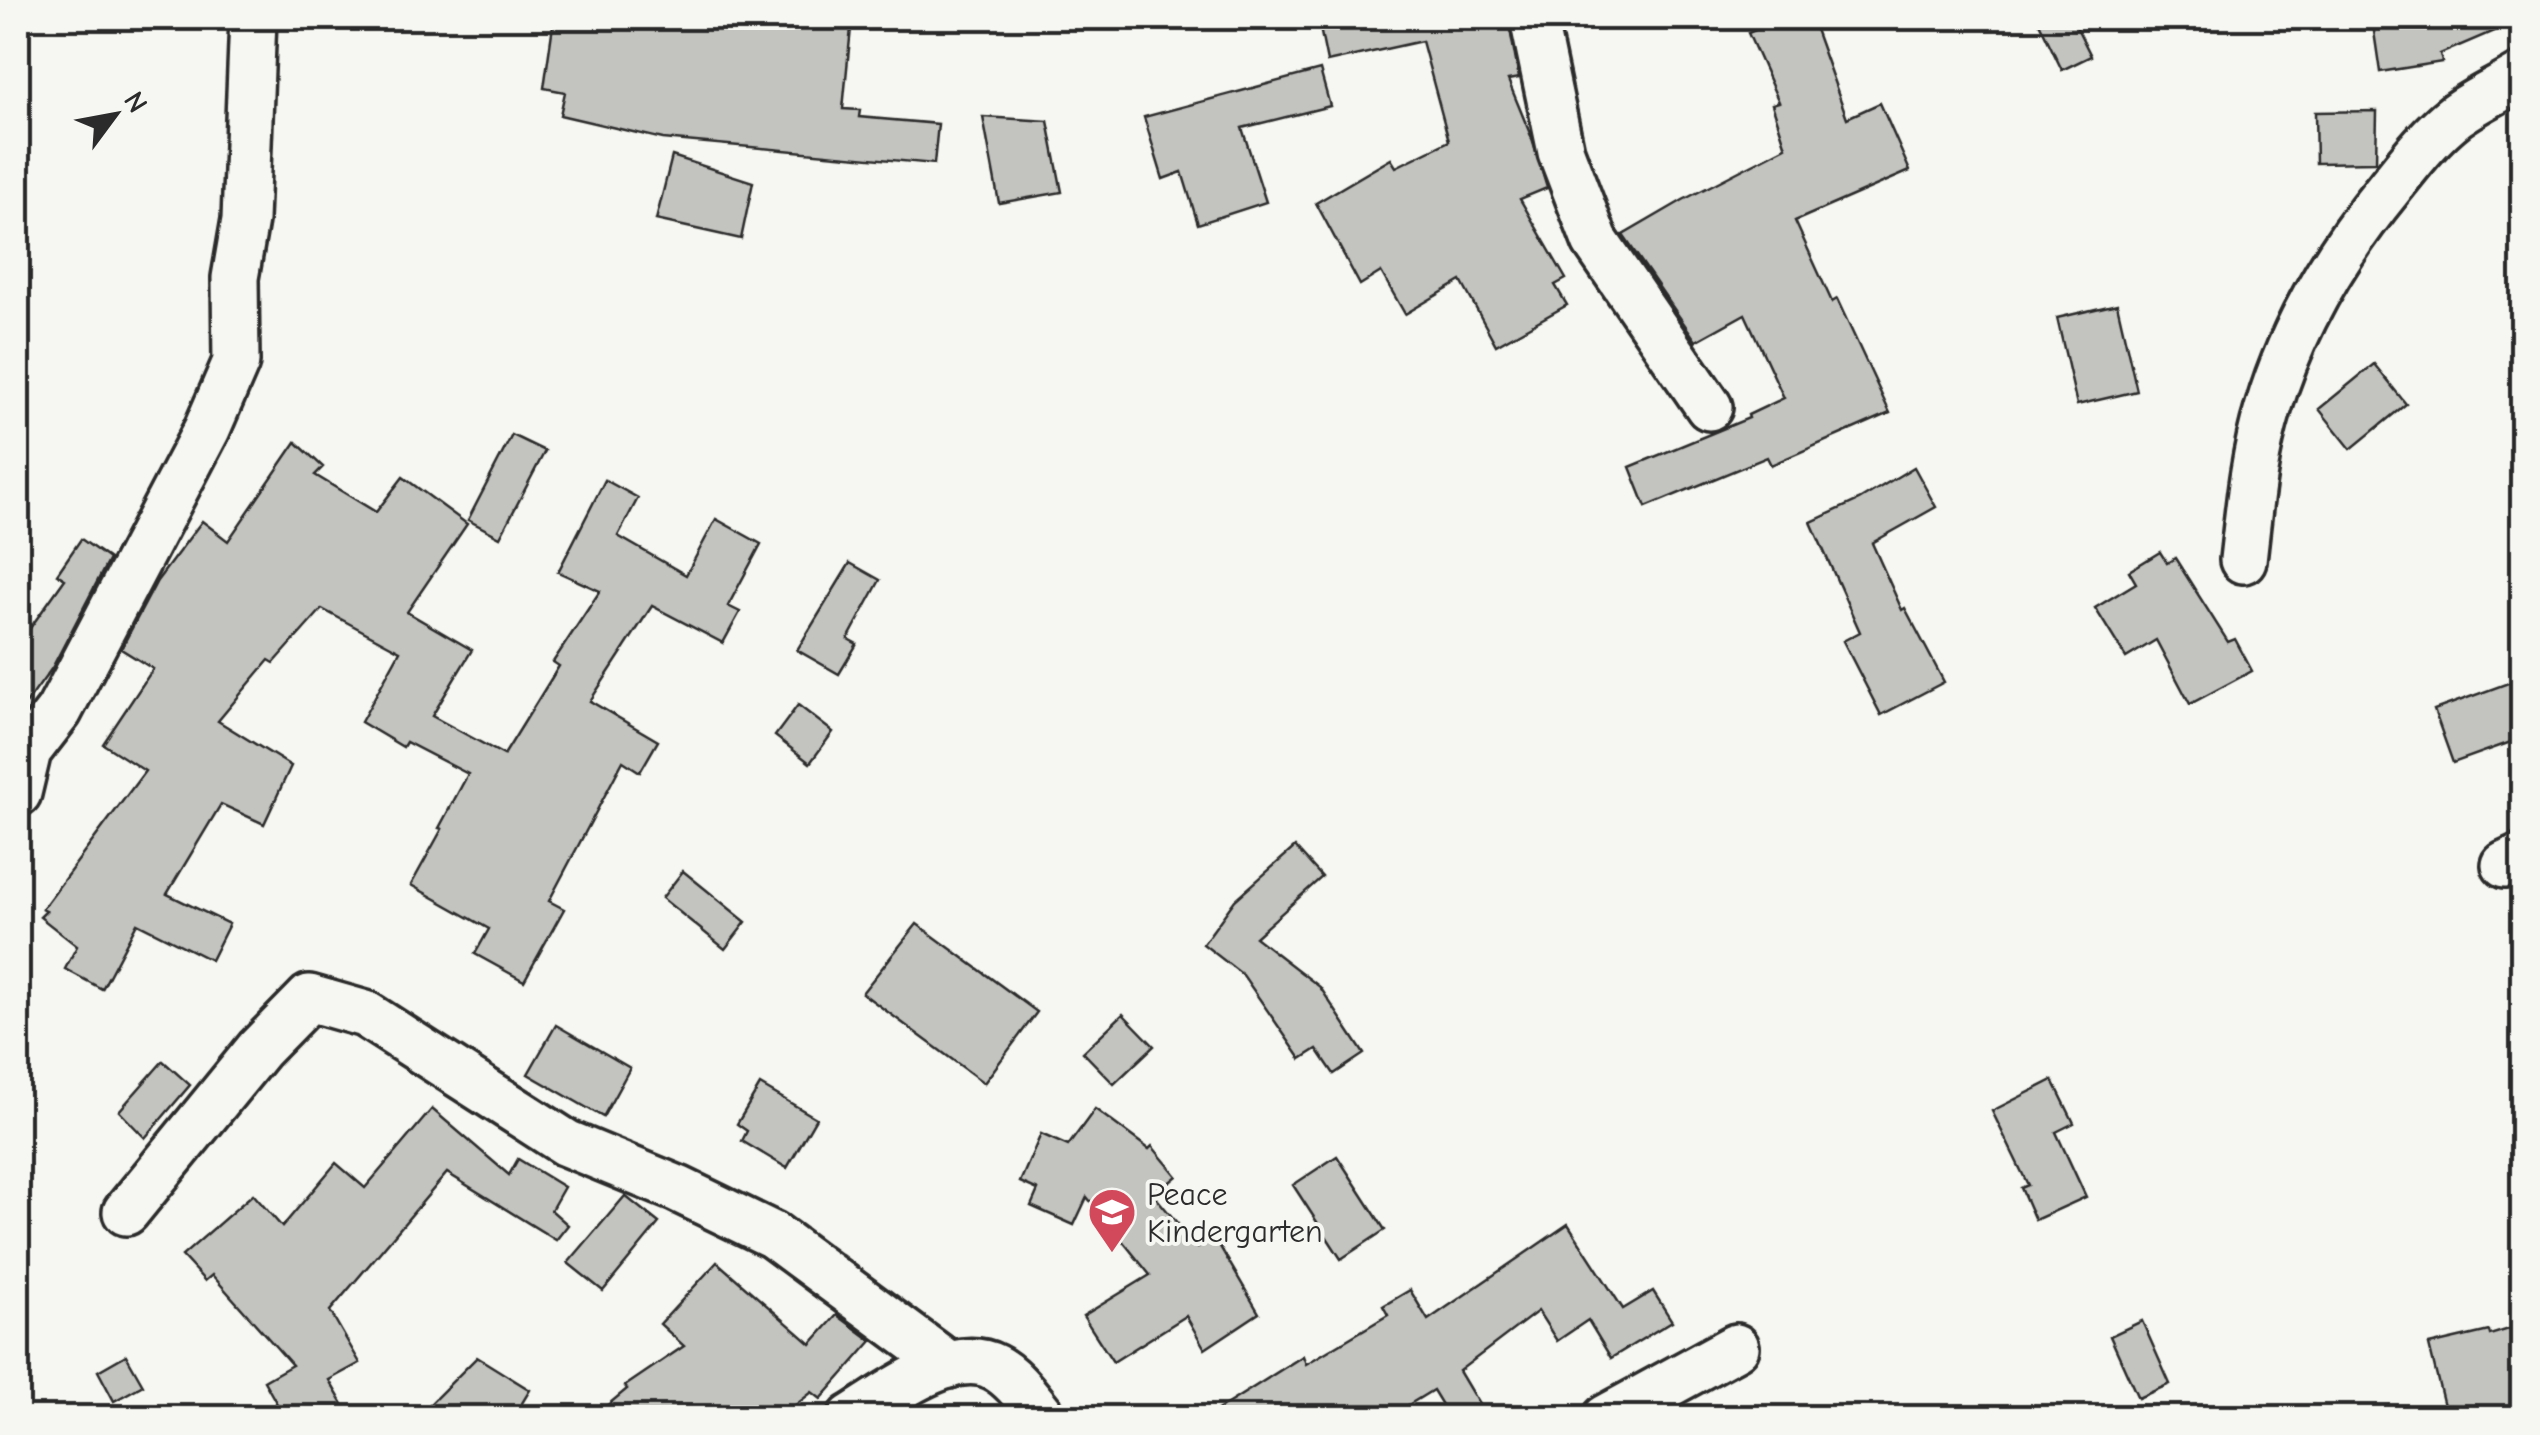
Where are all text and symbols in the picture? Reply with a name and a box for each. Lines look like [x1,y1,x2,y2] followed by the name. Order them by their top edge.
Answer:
[65,65,165,165] north arrow
[117,86,154,119] text: N
[1147,1176,1323,1250] place label: Peace Kindergarten
[1086,1186,1138,1254] school or university icon: Peace Kindergarten

